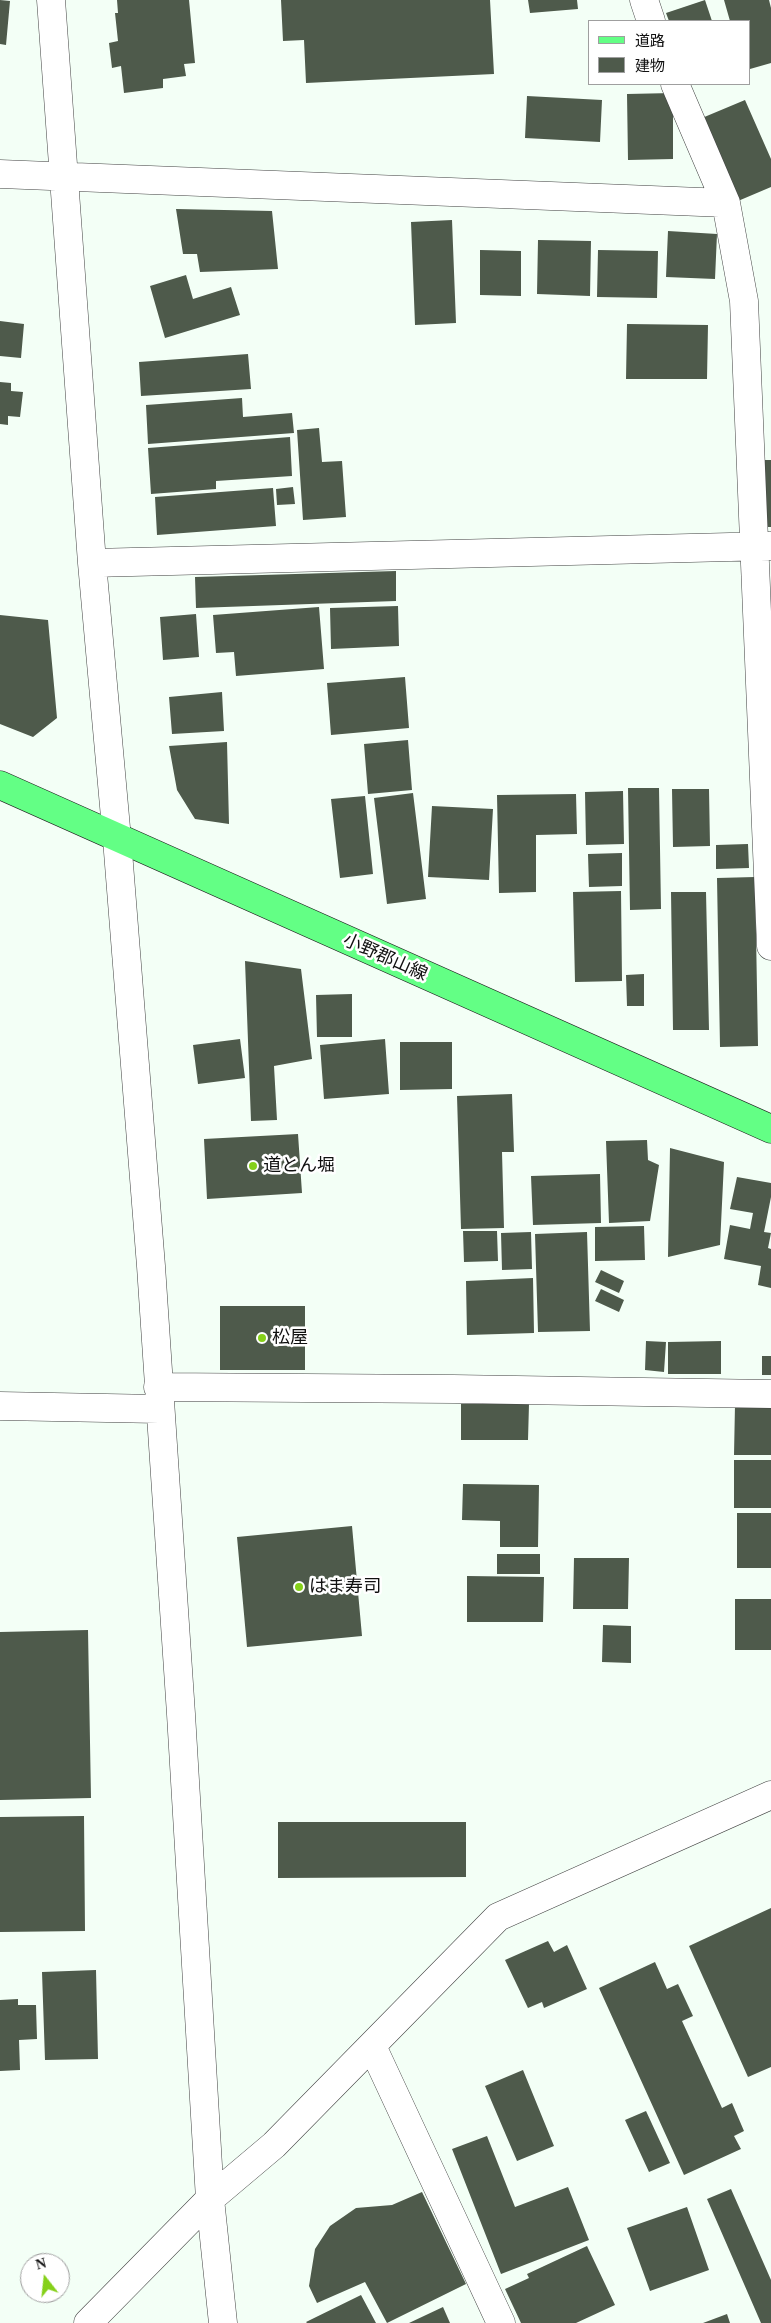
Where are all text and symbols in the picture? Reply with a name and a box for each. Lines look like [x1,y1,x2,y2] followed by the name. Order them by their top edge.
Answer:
[588,20,751,85] legend
[635,33,665,49] text: 道路
[635,58,665,74] text: 建物
[339,930,431,986] street label: 小野郡山線
[263,1155,335,1177] place label: 道とん堀
[247,1160,259,1172] marker: 道とん堀
[272,1327,308,1349] place label: 松屋
[256,1332,268,1344] marker: 松屋
[309,1576,381,1598] place label: はま寿司
[293,1581,305,1593] marker: はま寿司
[20,2253,70,2303] north arrow
[34,2255,48,2273] text: N

